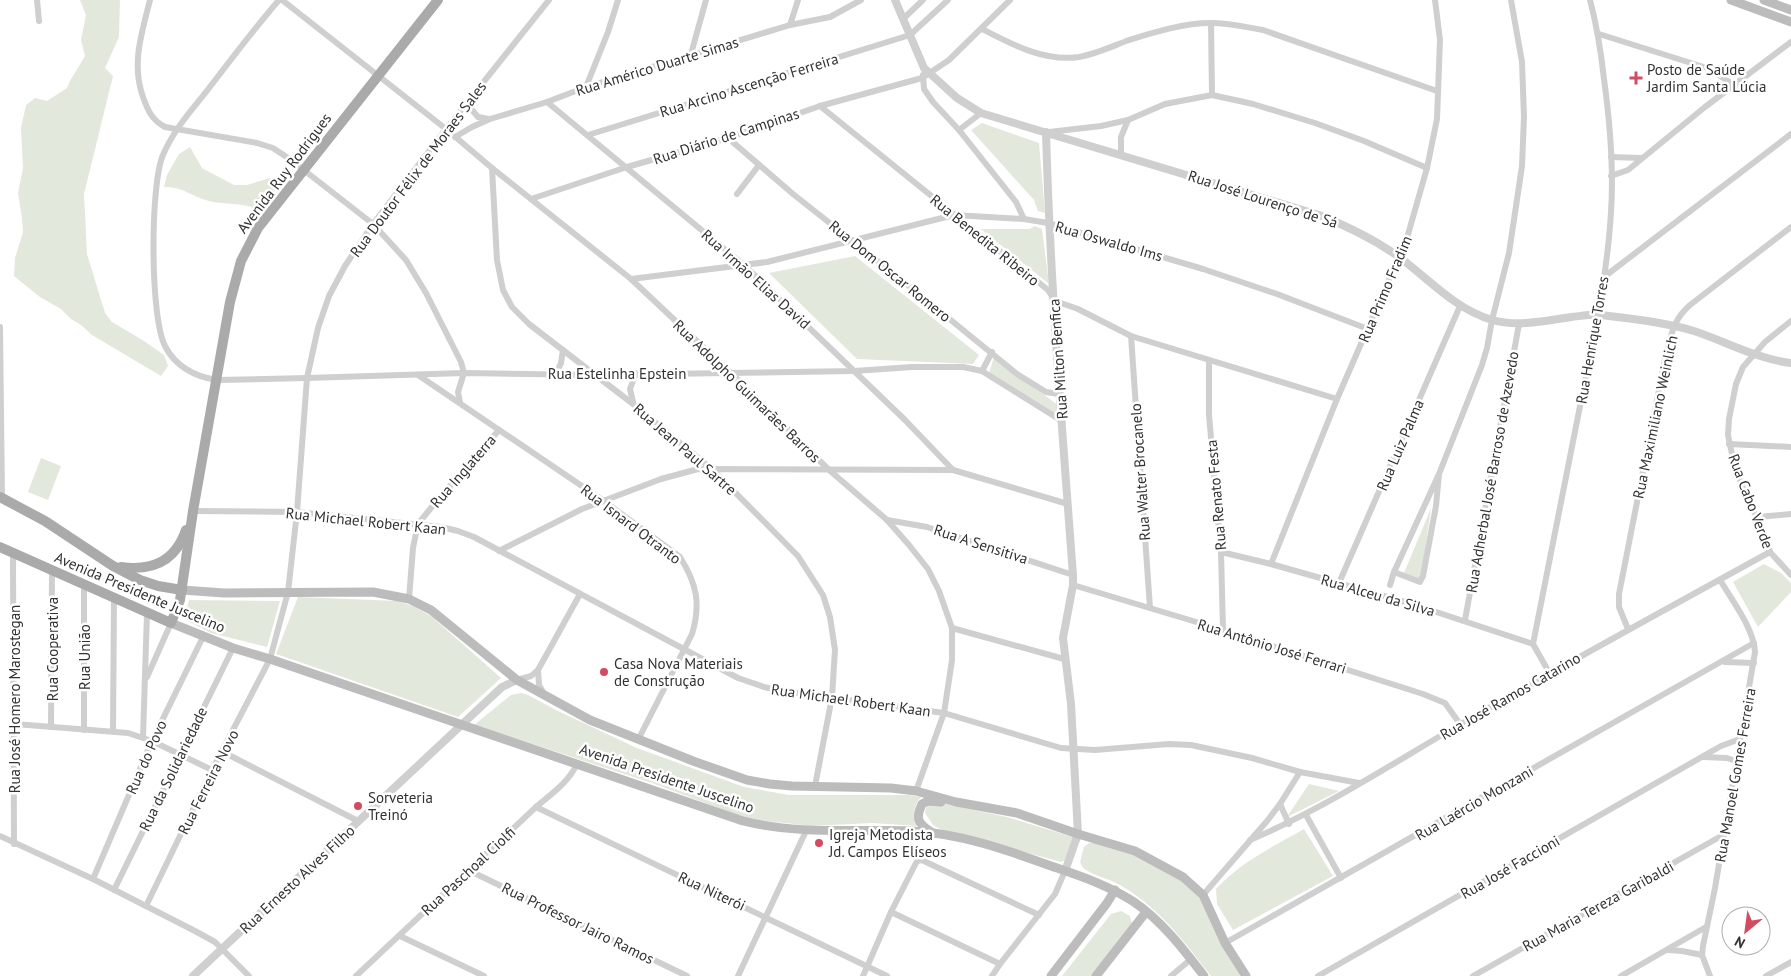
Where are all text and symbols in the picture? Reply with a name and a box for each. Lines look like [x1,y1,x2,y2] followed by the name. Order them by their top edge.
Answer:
[573,32,741,100] street label: Rua Américo Duarte Simas
[657,49,841,121] street label: Rua Arcino Ascenção Ferreira
[1646,60,1766,96] place label: Posto de Saúde Jardim Santa Lúcia
[1629,71,1643,85] marker: Posto de Saúde Jardim Santa Lúcia
[346,77,490,261] street label: Rua Doutor Félix de Moraes Sales
[651,103,801,169] street label: Rua Diário de Campinas
[233,109,335,237] street label: Avenida Ruy Rodrigues
[1186,166,1340,232] street label: Rua José Lourenço de Sá
[927,190,1043,290] street label: Rua Benedita Ribeiro
[825,216,955,326] street label: Rua Dom Oscar Romero
[1053,217,1165,265] street label: Rua Oswaldo Ims
[698,225,814,333] street label: Rua Irmão Elias David
[1354,233,1416,345] street label: Rua Primo Fradim
[1571,275,1613,405] street label: Rua Henrique Torres
[1044,298,1072,420] street label: Rua Milton Benfica
[669,316,825,466] street label: Rua Adolpho Guimarães Barros
[1628,334,1682,500] street label: Rua Maximiliano Weinlich
[1461,350,1523,594] street label: Rua Adherbal José Barroso de Azevedo
[548,364,686,383] street label: Rua Estelinha Epstein
[1372,396,1428,494] street label: Rua Luiz Palma
[630,399,740,499] street label: Rua Jean Paul Sartre
[1126,403,1154,541] street label: Rua Walter Brocanelo
[426,430,500,512] street label: Rua Inglaterra
[1202,439,1230,551] street label: Rua Renato Festa
[1724,451,1778,551] street label: Rua Cabo Verde
[577,480,685,568] street label: Rua Isnard Otranto
[285,503,447,539] street label: Rua Michael Robert Kaan
[932,520,1030,568] street label: Rua A Sensitiva
[52,547,228,637] street label: Avenida Presidente Juscelino
[1319,570,1437,620] street label: Rua Alceu da Silva
[43,597,62,701] street label: Rua Cooperativa
[5,605,24,793] street label: Rua José Homero Marostegan
[1195,614,1349,678] street label: Rua Antônio José Ferrari
[75,624,94,690] street label: Rua União
[1436,648,1584,744] street label: Rua José Ramos Catarino
[614,654,743,690] place label: Casa Nova Materiais de Construção
[598,666,610,678] marker: Casa Nova Materiais de Construção
[770,679,932,721] street label: Rua Michael Robert Kaan
[1710,686,1760,864] street label: Rua Manoel Gomes Ferreira
[135,704,211,834] street label: Rua da Solidariedade
[121,717,171,797] street label: Rua do Povo
[173,726,243,838] street label: Rua Ferreira Novo
[577,739,757,817] street label: Avenida Presidente Juscelino
[1412,761,1536,845] street label: Rua Laércio Monzani
[368,788,433,824] place label: Sorveteria Treinó
[352,800,364,812] marker: Sorveteria Treinó
[235,821,359,937] street label: Rua Ernesto Alves Filho
[417,822,519,920] street label: Rua Paschoal Ciolfi
[828,825,946,861] place label: Igreja Metodista Jd. Campos Elíseos
[1457,831,1563,903] street label: Rua José Faccioni
[813,837,825,849] marker: Igreja Metodista Jd. Campos Elíseos
[1519,856,1677,956] street label: Rua Maria Tereza Garibaldi
[675,867,749,915] street label: Rua Niterói
[499,878,657,968] street label: Rua Professor Jairo Ramos
[1721,906,1771,956] north arrow
[1731,932,1748,952] text: N

